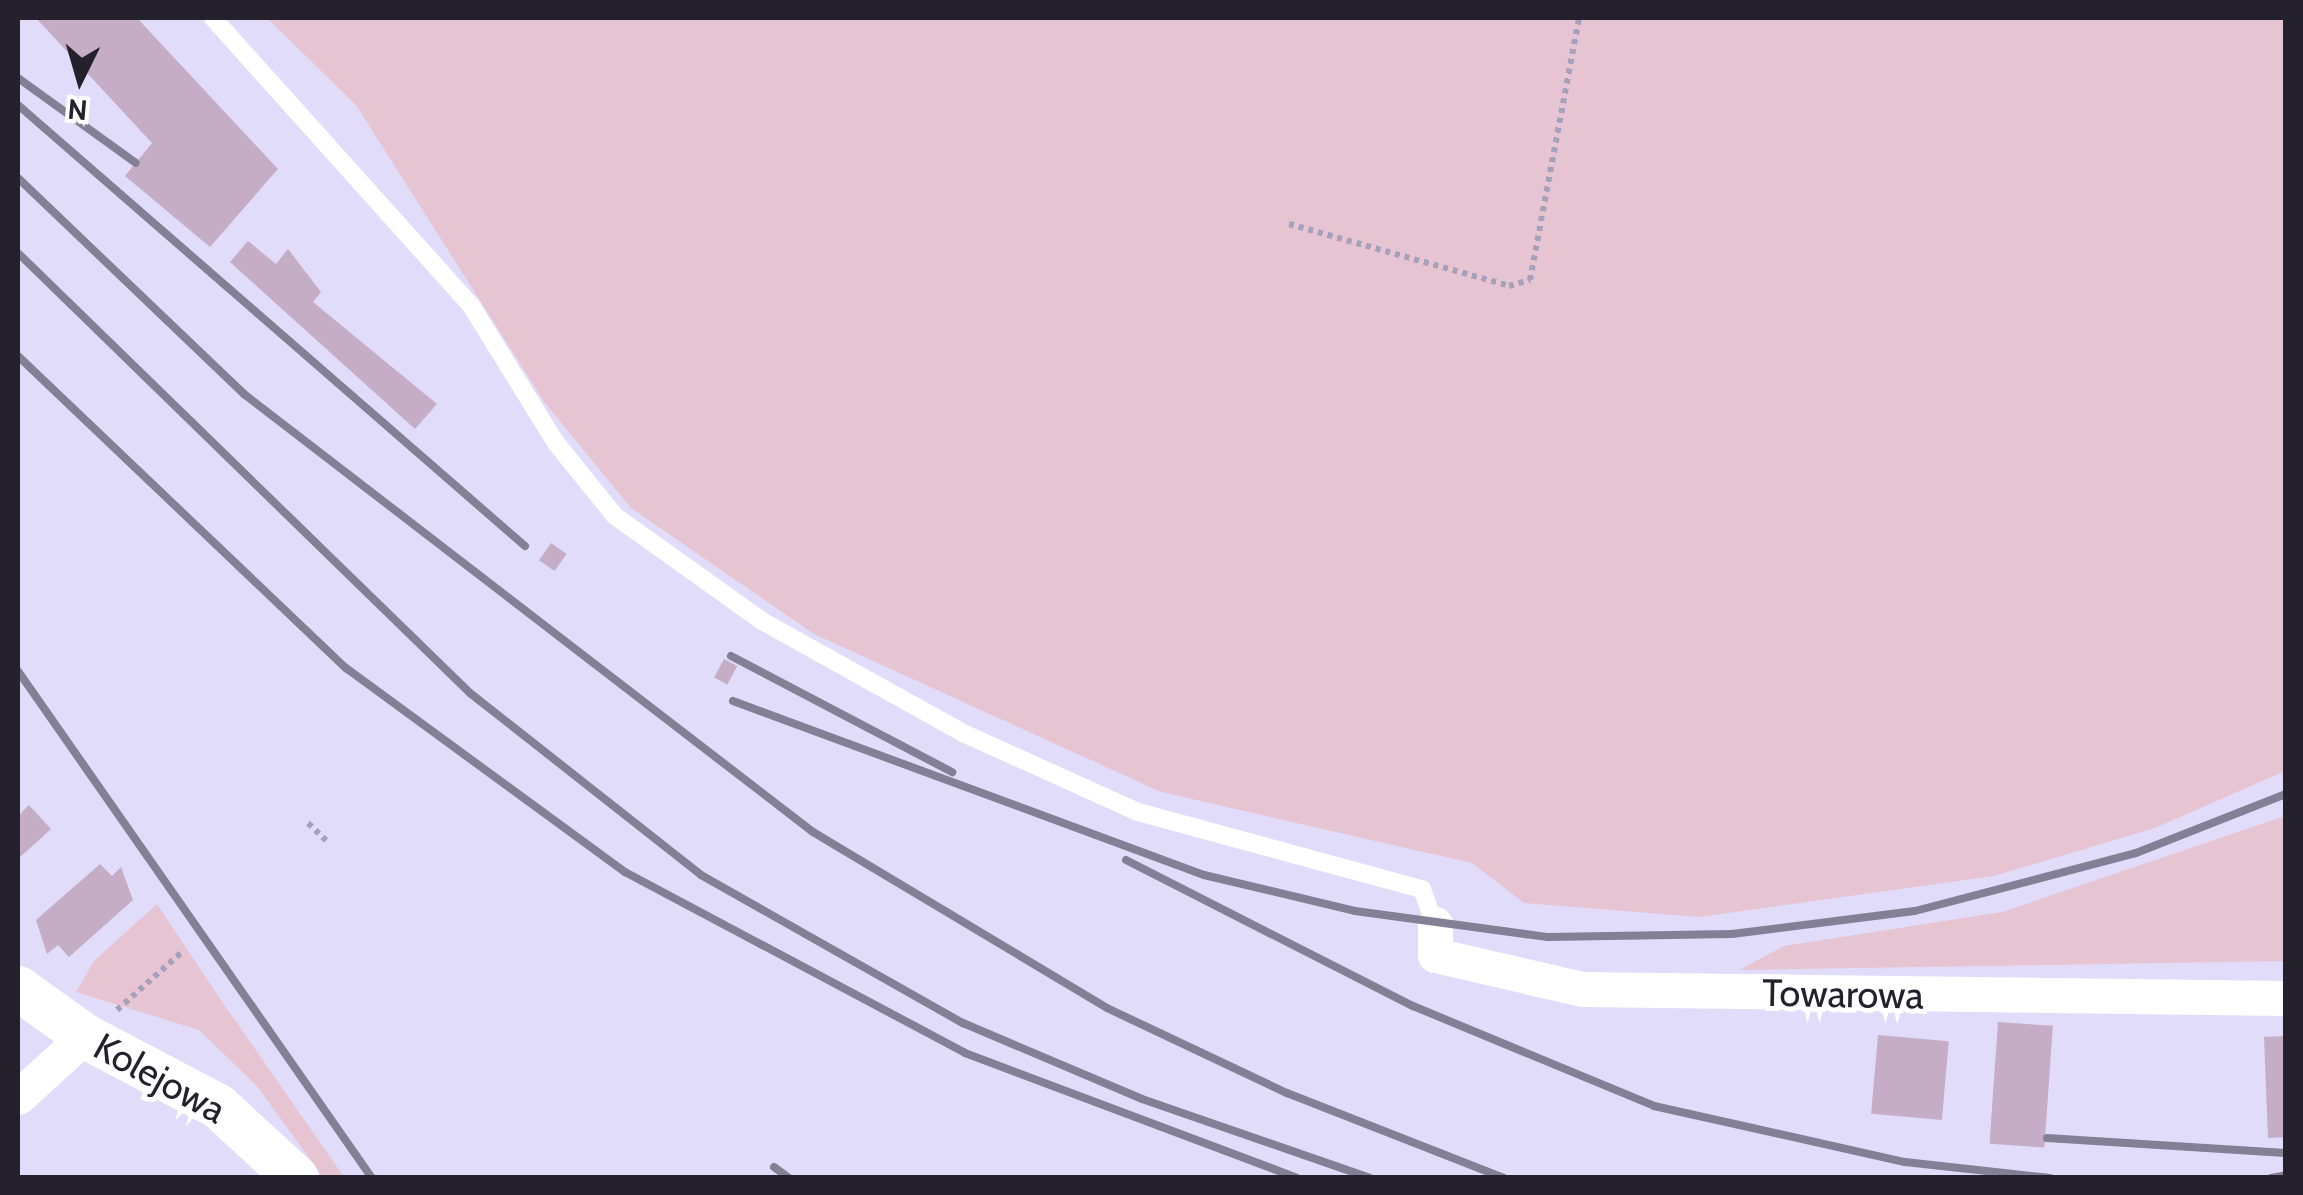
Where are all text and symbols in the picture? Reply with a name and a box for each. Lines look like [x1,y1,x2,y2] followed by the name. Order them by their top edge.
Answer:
[30,30,130,130] north arrow
[66,92,89,128] text: N
[1762,970,1924,1018] street label: Towarowa
[86,1023,234,1133] street label: Kolejowa

